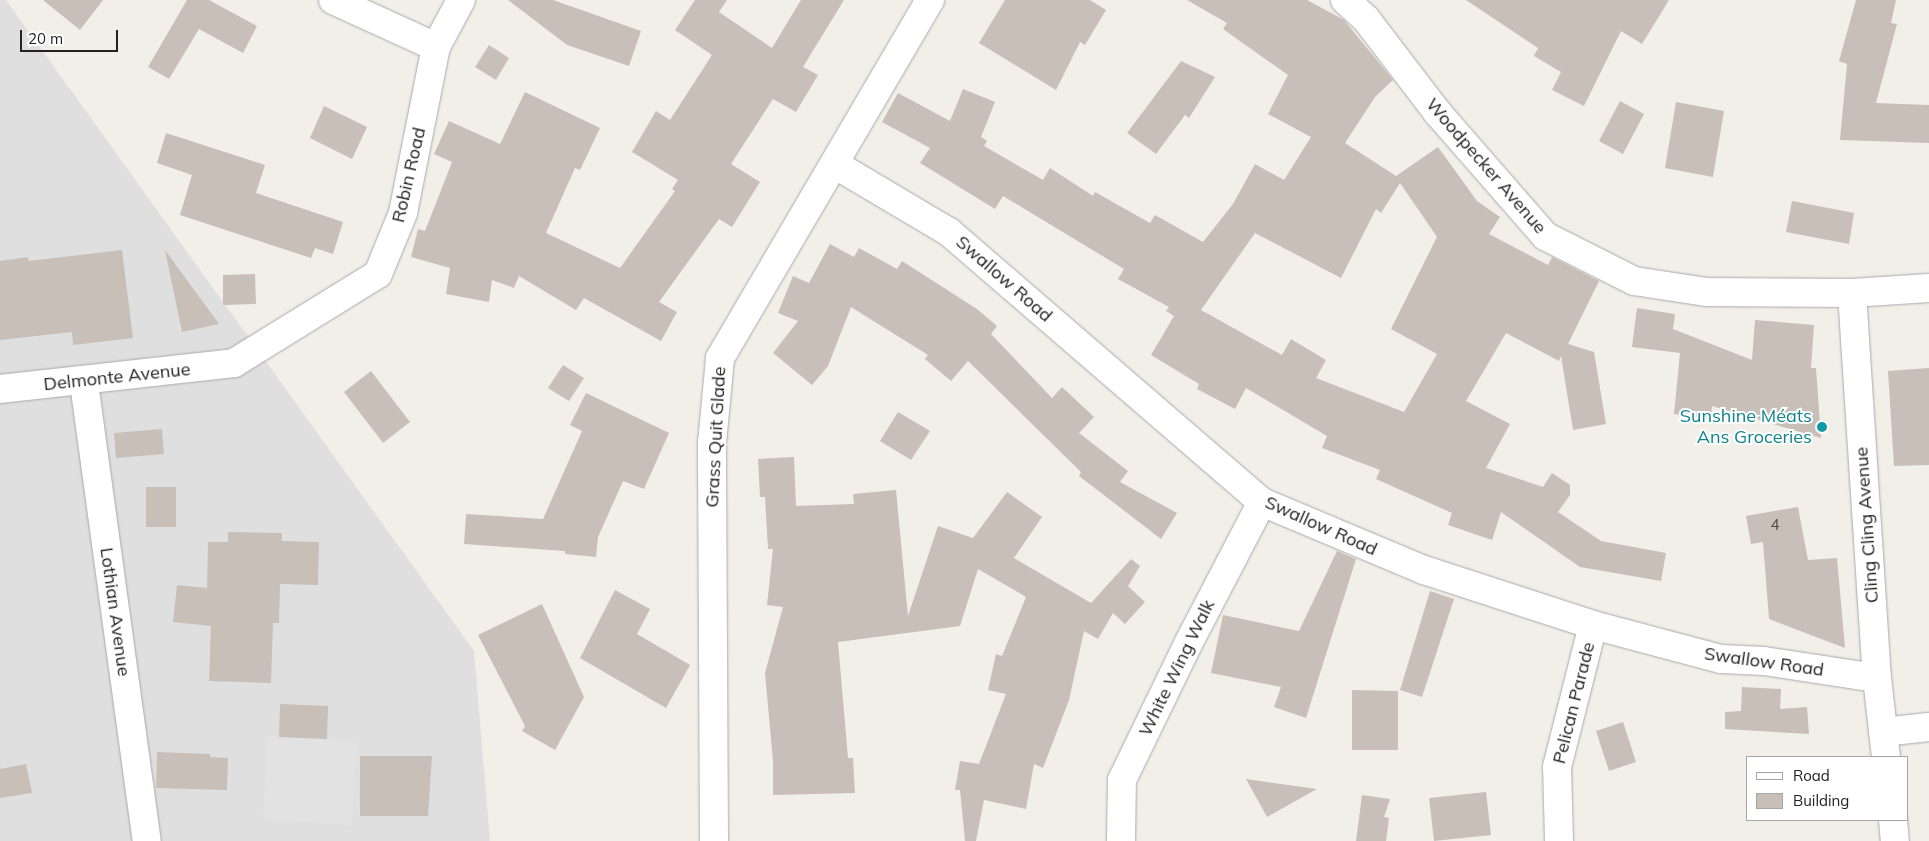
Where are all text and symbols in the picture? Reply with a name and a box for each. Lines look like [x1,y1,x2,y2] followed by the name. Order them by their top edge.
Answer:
[22,20,120,52] scale bar
[28,29,63,48] text: 20 m
[1421,94,1551,238] street label: Woodpecker Avenue
[388,125,430,225] street label: Robin Road
[951,231,1057,327] street label: Swallow Road
[43,359,191,395] street label: Delmonte Avenue
[702,366,730,508] street label: Grass Quit Glade
[1680,406,1812,448] place label: Sunshine Méats Ans Groceries
[1816,421,1828,433] marker: Sunshine Méats Ans Groceries
[1851,446,1883,604] street label: Cling Cling Avenue
[1262,492,1380,560] street label: Swallow Road
[1771,516,1779,534] house number: 4
[95,546,135,678] street label: Lothian Avenue
[1135,596,1219,740] street label: White Wing Walk
[1548,640,1600,766] street label: Pelican Parade
[1703,643,1825,681] street label: Swallow Road
[1746,756,1909,821] legend
[1793,766,1830,785] text: Road
[1793,791,1849,810] text: Building

